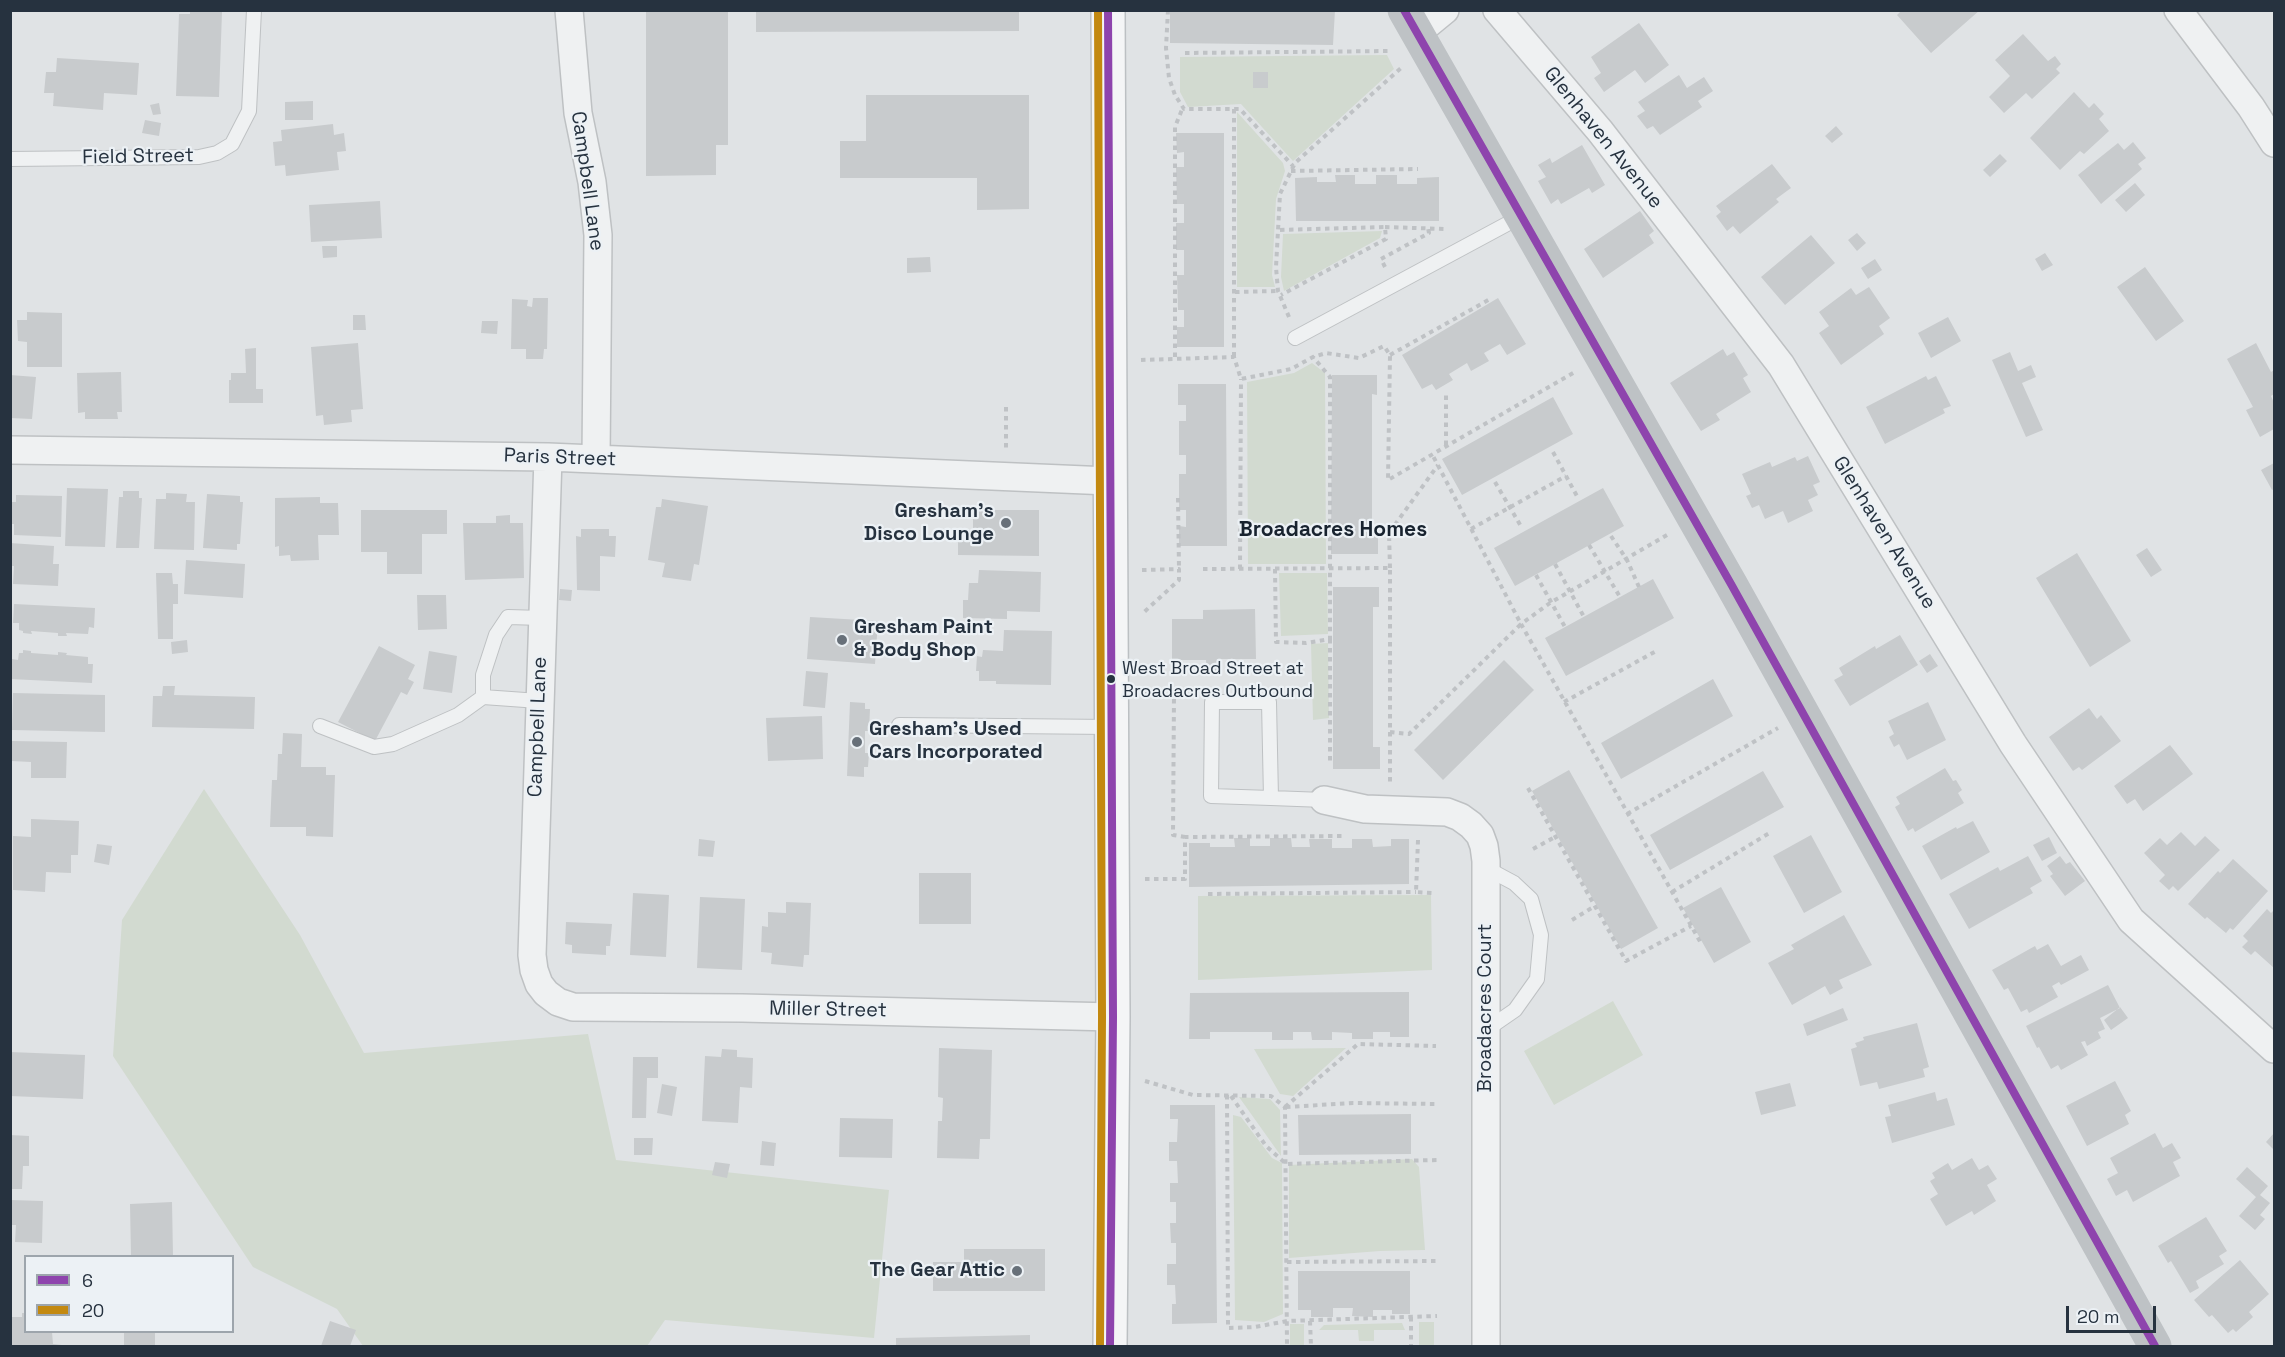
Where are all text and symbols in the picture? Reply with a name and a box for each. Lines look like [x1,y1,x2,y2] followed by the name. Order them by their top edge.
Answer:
[1538,62,1668,214] street label: Glenhaven Avenue
[565,110,609,252] street label: Campbell Lane
[82,144,194,170] street label: Field Street
[503,444,617,472] street label: Paris Street
[1827,452,1941,614] street label: Glenhaven Avenue
[864,500,994,547] place label: Gresham's Disco Lounge
[999,516,1013,530] marker: Gresham's Disco Lounge
[1239,517,1427,543] district label: Broadacres Homes
[854,616,993,663] place label: Gresham Paint & Body Shop
[835,633,849,647] marker: Gresham Paint & Body Shop
[524,656,552,798] street label: Campbell Lane
[1122,658,1313,700] place label: West Broad Street at Broadacres Outbound
[1105,673,1117,685] marker: West Broad Street at Broadacres Outbound
[869,718,1043,765] place label: Gresham's Used Cars Incorporated
[850,735,864,749] marker: Gresham's Used Cars Incorporated
[1474,924,1498,1092] street label: Broadacres Court
[769,997,887,1023] street label: Miller Street
[24,1255,234,1333] legend
[870,1259,1005,1283] place label: The Gear Attic
[1010,1264,1024,1278] marker: The Gear Attic
[82,1269,93,1292] text: 6
[2069,1294,2159,1332] scale bar
[82,1299,104,1322] text: 20
[2077,1305,2120,1328] text: 20 m

